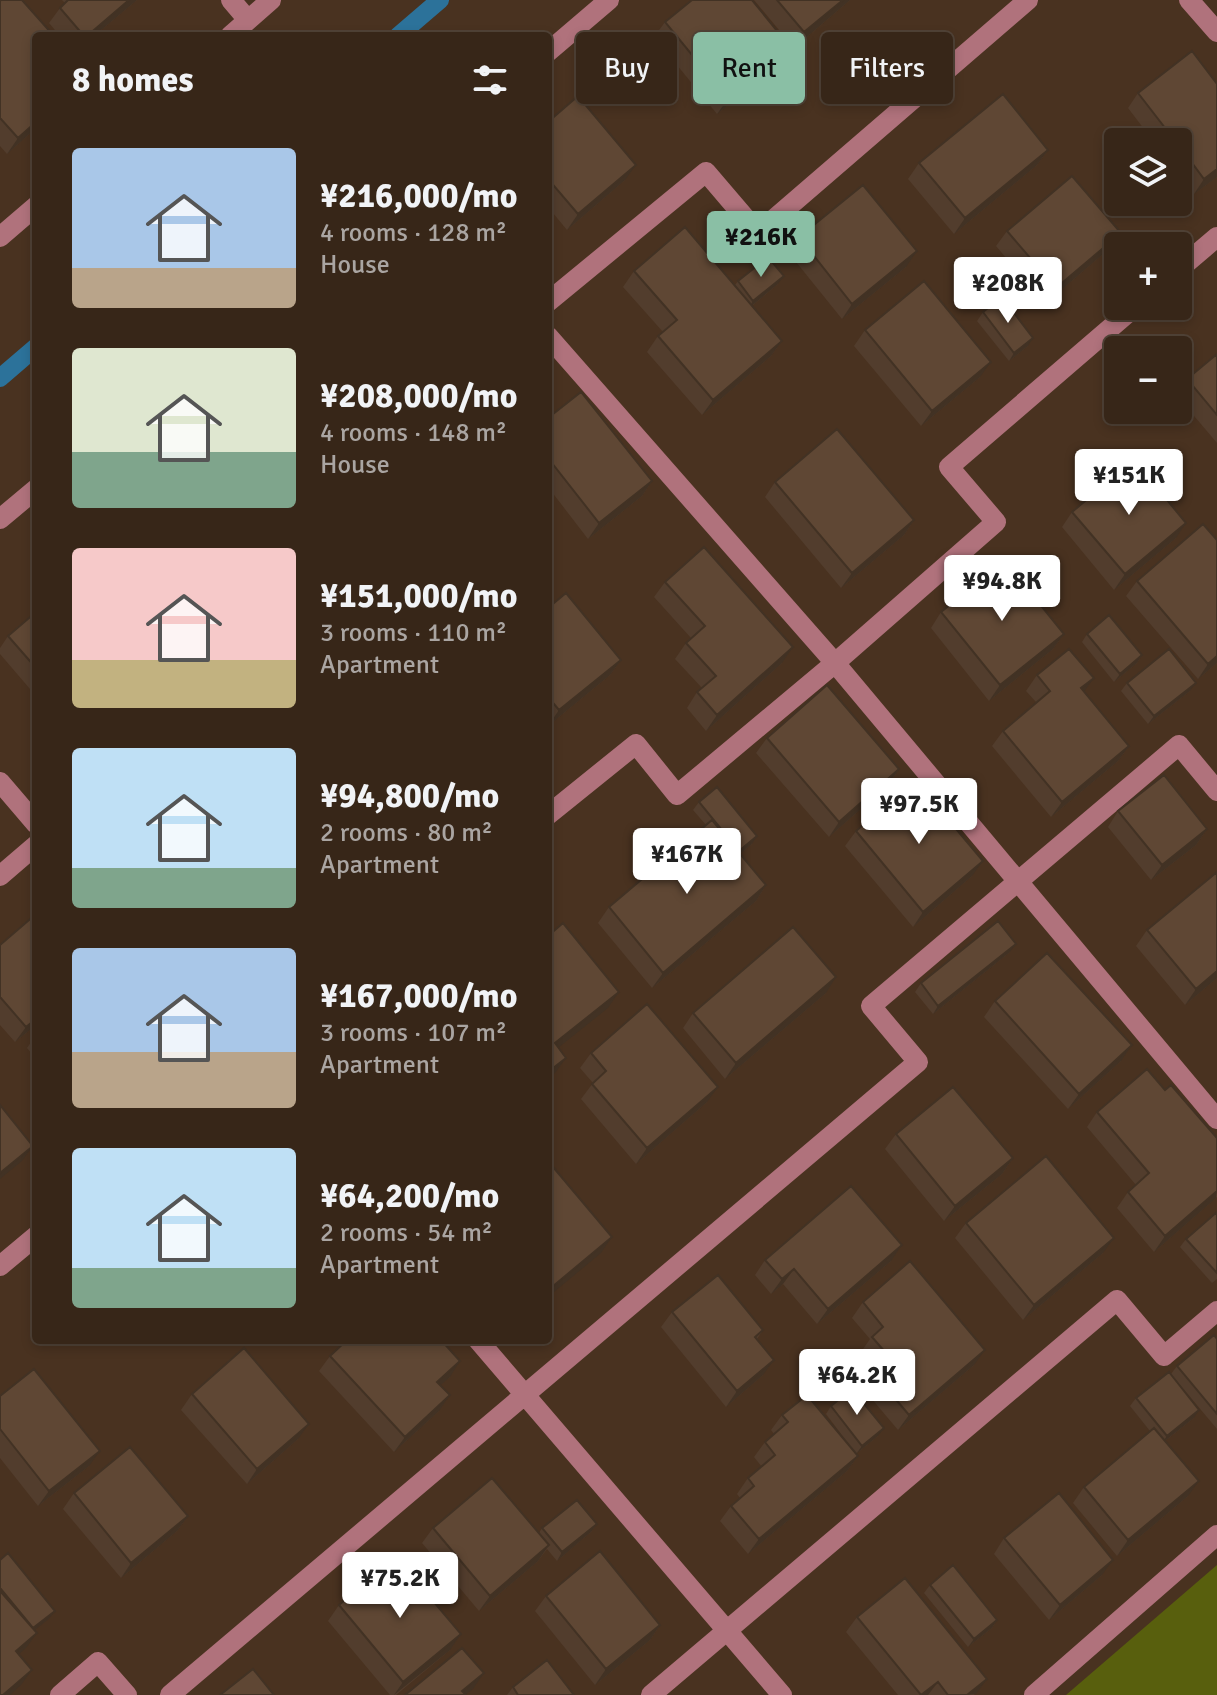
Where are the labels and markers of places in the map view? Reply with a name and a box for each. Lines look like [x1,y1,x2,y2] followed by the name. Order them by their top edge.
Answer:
[705,211,817,279] pin: ¥216K
[952,257,1064,325] pin: ¥208K
[1073,449,1185,517] pin: ¥151K
[937,555,1067,623] pin: ¥94.8K
[854,778,984,846] pin: ¥97.5K
[631,828,743,896] pin: ¥167K
[792,1349,922,1417] pin: ¥64.2K
[335,1552,465,1620] pin: ¥75.2K

